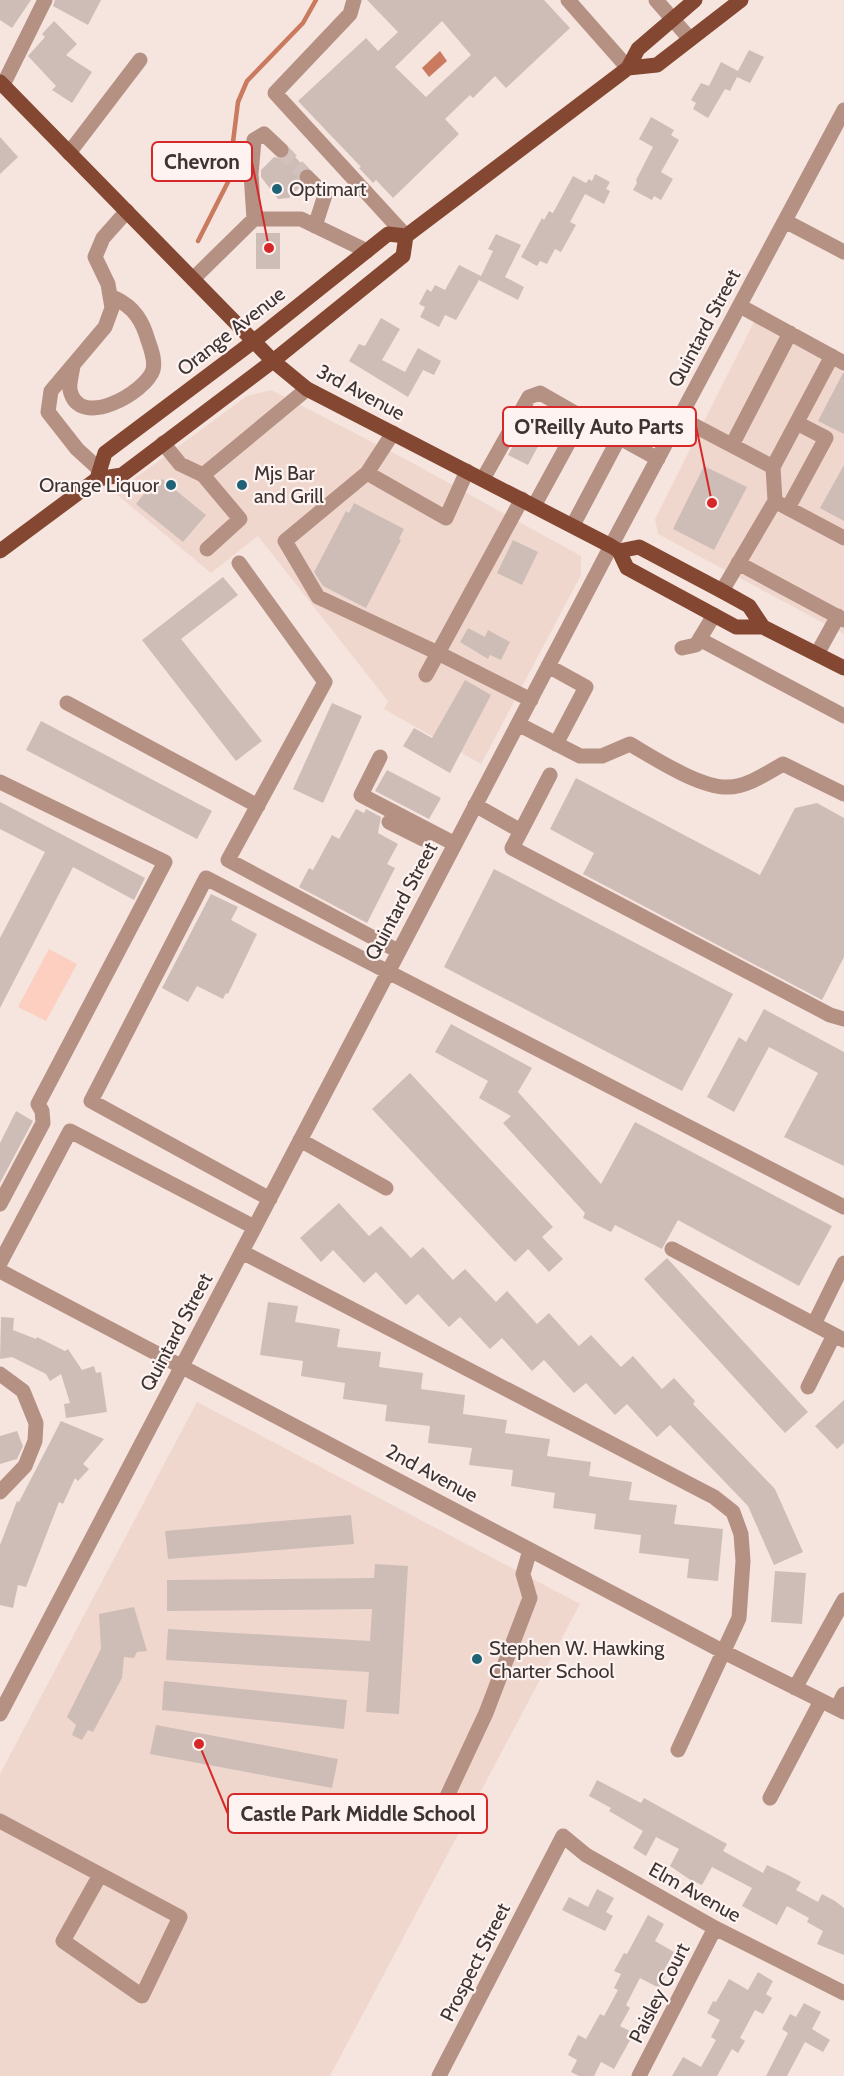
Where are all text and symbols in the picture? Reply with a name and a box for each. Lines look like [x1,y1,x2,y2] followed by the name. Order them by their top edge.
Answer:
[152,142,252,181] callout: Chevron
[164,149,240,174] text: Chevron
[289,177,367,201] place label: Optimart
[270,182,284,196] marker: Optimart
[663,265,745,391] street label: Quintard Street
[172,281,290,381] street label: Orange Avenue
[313,359,409,425] street label: 3rd Avenue
[503,407,696,446] callout: O'Reilly Auto Parts
[514,414,684,439] text: O'Reilly Auto Parts
[254,461,324,508] place label: Mjs Bar and Grill
[39,473,160,497] place label: Orange Liquor
[164,478,178,492] marker: Orange Liquor
[235,478,249,492] marker: Mjs Bar and Grill
[360,838,442,964] street label: Quintard Street
[135,1269,217,1395] street label: Quintard Street
[382,1439,482,1507] street label: 2nd Avenue
[489,1636,665,1683] place label: Stephen W. Hawking Charter School
[470,1652,484,1666] marker: Stephen W. Hawking Charter School
[228,1794,487,1833] callout: Castle Park Middle School
[241,1801,476,1826] text: Castle Park Middle School
[645,1857,745,1927] street label: Elm Avenue
[435,1899,515,2025] street label: Prospect Street
[624,1939,695,2047] street label: Paisley Court

